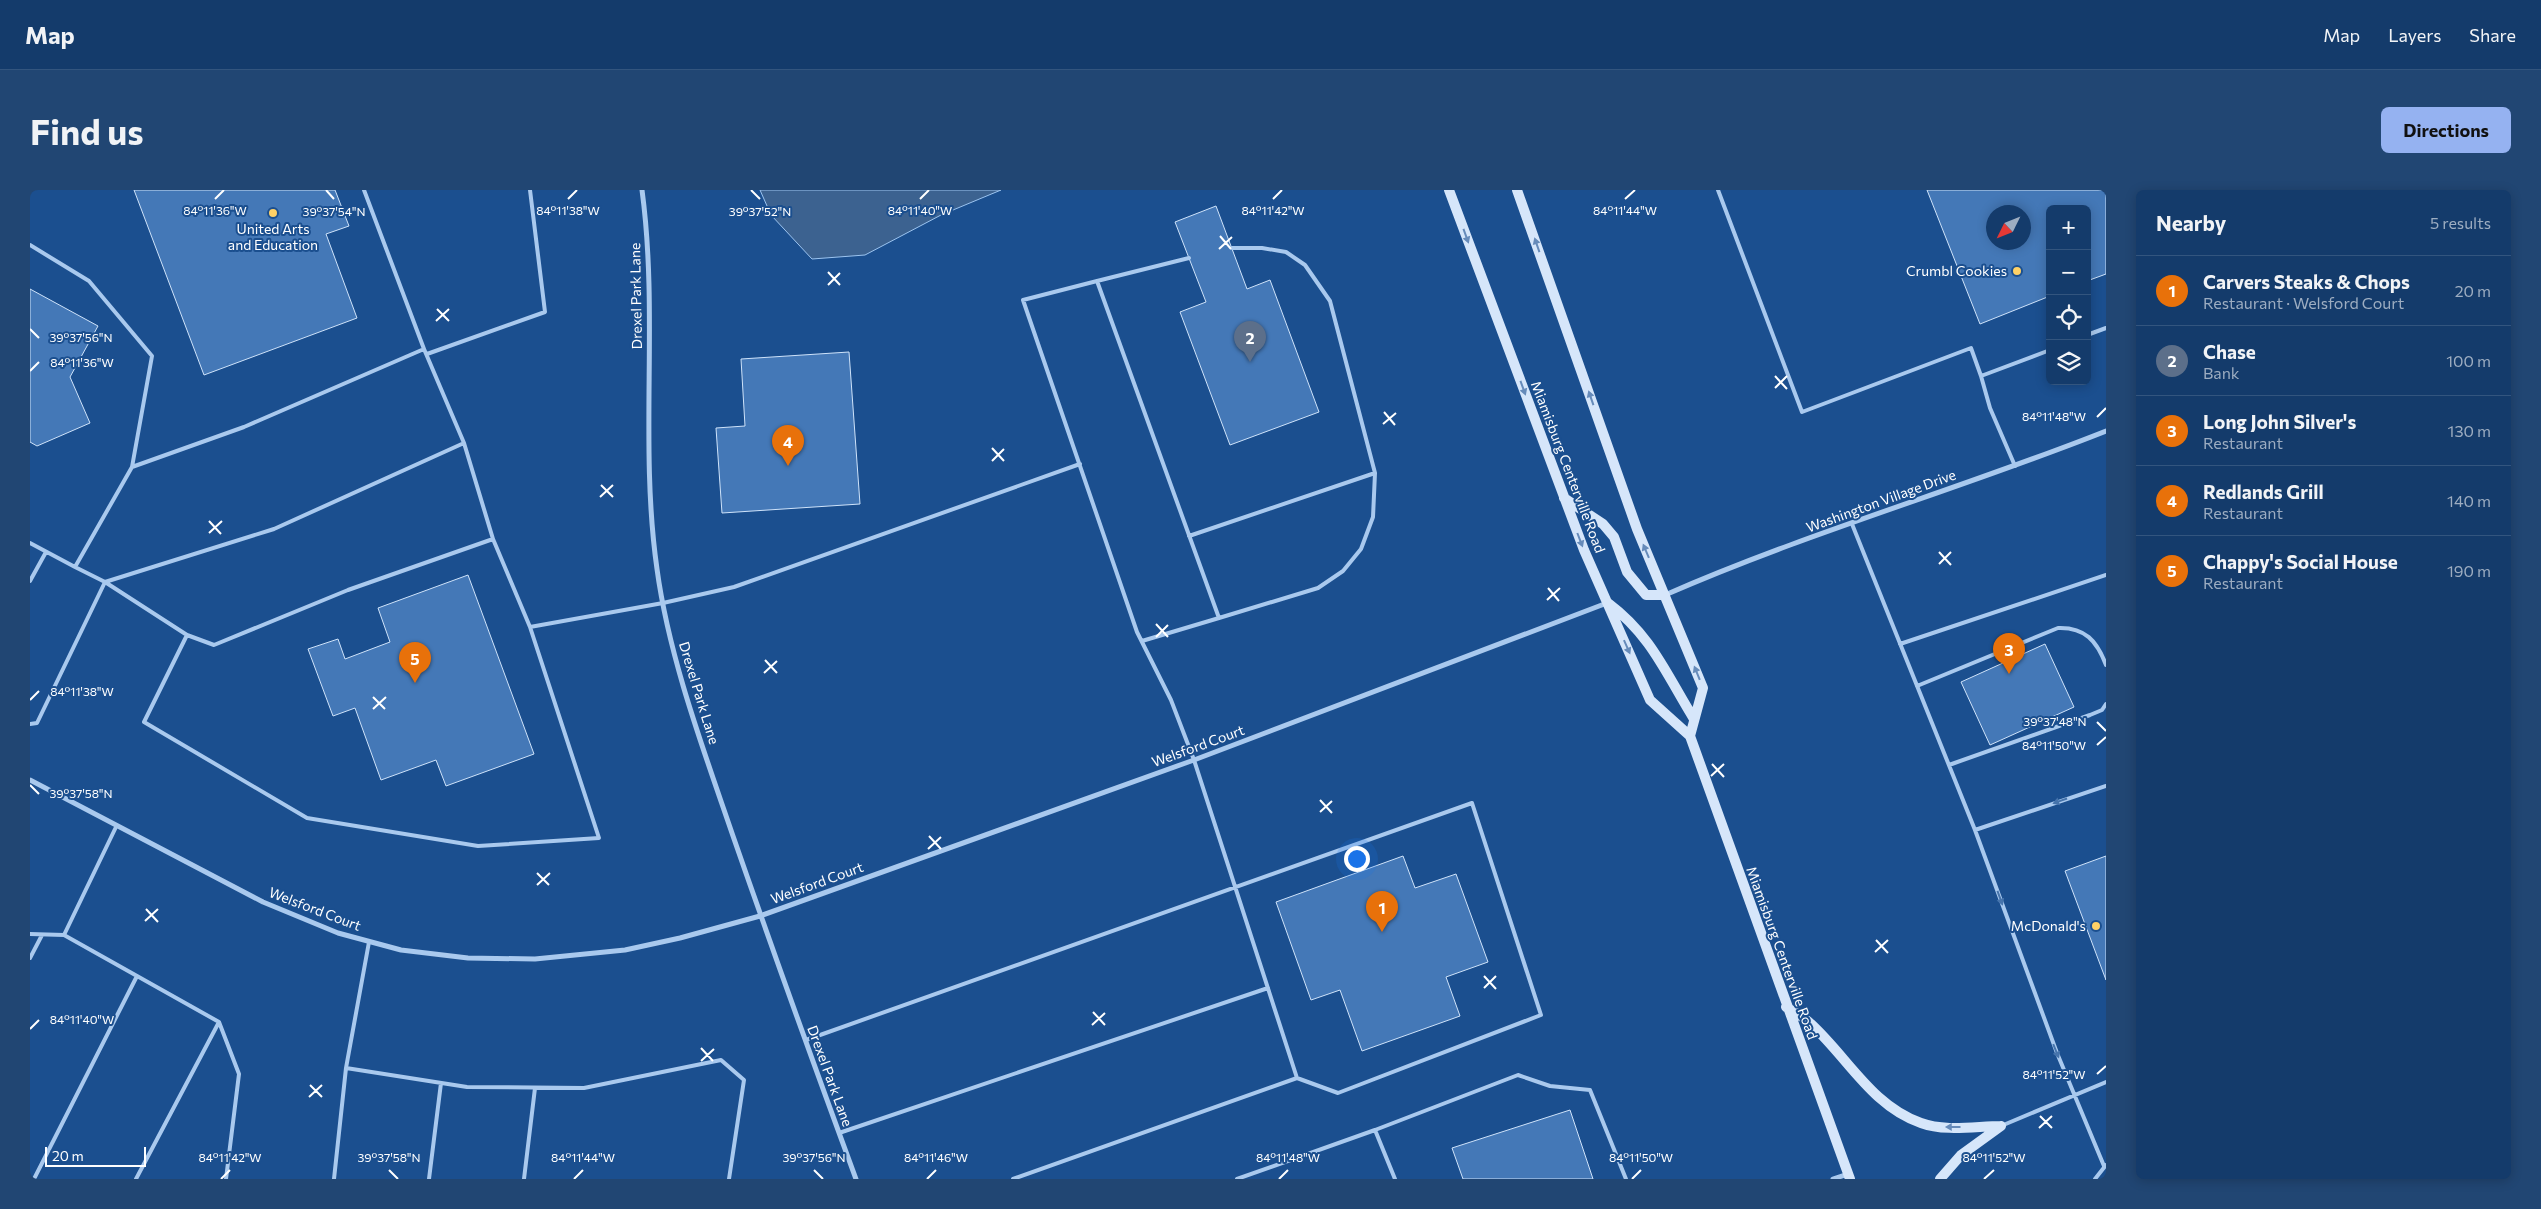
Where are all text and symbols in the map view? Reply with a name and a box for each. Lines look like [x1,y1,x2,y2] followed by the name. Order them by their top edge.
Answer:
[25,20,75,49] text: Map
[2323,24,2360,46] text: Map
[2388,24,2441,46] text: Layers
[2469,24,2516,46] text: Share
[2381,107,2511,153] button: Directions
[30,109,144,152] text: Find us
[183,203,247,217] text: 84°11'36"W
[536,203,600,217] text: 84°11'38"W
[888,203,952,217] text: 84°11'40"W
[1241,203,1305,217] text: 84°11'42"W
[1593,203,1657,217] text: 84°11'44"W
[303,204,365,218] text: 39°37'54"N
[729,204,791,218] text: 39°37'52"N
[1986,205,2031,250] north arrow
[2046,205,2091,385] map controls
[2046,205,2091,250] button: +
[267,207,279,219] marker: United Arts and Education
[2156,210,2226,235] text: Nearby
[2430,213,2491,232] text: 5 results
[228,220,318,253] place label: United Arts and Education
[1463,228,1471,243] one-way arrow
[1533,237,1540,252] one-way arrow
[626,243,645,349] street label: Drexel Park Lane
[2046,250,2091,295] button: −
[1906,262,2007,279] place label: Crumbl Cookies
[2011,265,2023,277] marker: Crumbl Cookies
[2203,270,2410,293] text: Carvers Steaks & Chops
[2168,281,2176,300] text: 1
[2455,281,2491,300] text: 20 m
[2203,293,2404,312] text: Restaurant · Welsford Court
[2046,295,2091,340] button: locate
[1234,321,1266,362] pin: 2
[50,330,113,344] text: 39°37'56"N
[2046,340,2091,385] button: layers
[2203,340,2256,363] text: Chase
[2167,351,2177,370] text: 2
[2446,351,2491,370] text: 100 m
[50,355,114,369] text: 84°11'36"W
[2203,363,2240,382] text: Bank
[1528,378,1609,555] street label: Miamisburg Centerville Road
[1519,381,1527,396] one-way arrow
[1587,390,1595,405] one-way arrow
[2022,409,2086,423] text: 84°11'48"W
[2203,410,2356,433] text: Long John Silver's
[2167,421,2177,440] text: 3
[2448,421,2491,440] text: 130 m
[772,425,804,466] pin: 4
[2203,433,2283,452] text: Restaurant
[1804,465,1958,536] street label: Washington Village Drive
[2203,480,2324,503] text: Redlands Grill
[2167,491,2177,510] text: 4
[2447,491,2491,510] text: 140 m
[2203,503,2283,522] text: Restaurant
[1576,533,1584,548] one-way arrow
[1642,544,1650,558] one-way arrow
[2203,550,2398,573] text: Chappy's Social House
[2167,561,2177,580] text: 5
[2447,561,2491,580] text: 190 m
[2203,573,2283,592] text: Restaurant
[1993,633,2025,674] pin: 3
[676,639,723,746] street label: Drexel Park Lane
[1624,640,1632,654] one-way arrow
[399,642,431,683] pin: 5
[1692,666,1700,680] one-way arrow
[50,684,114,698] text: 84°11'38"W
[2023,714,2087,728] text: 39°37'48"N
[1149,721,1247,770] street label: Welsford Court
[2022,738,2086,752] text: 84°11'50"W
[50,786,113,800] text: 39°37'58"N
[2052,797,2067,805] one-way arrow
[1344,846,1370,872] your location
[768,858,866,907] street label: Welsford Court
[1743,864,1822,1042] street label: Miamisburg Centerville Road
[267,883,364,934] street label: Welsford Court
[1366,891,1398,932] pin: 1
[1997,891,2004,906] one-way arrow
[2011,917,2086,934] place label: McDonald's
[2090,920,2102,932] marker: McDonald's
[50,1012,114,1026] text: 84°11'40"W
[804,1023,857,1129] street label: Drexel Park Lane
[2053,1044,2061,1058] one-way arrow
[2022,1067,2086,1081] text: 84°11'52"W
[1944,1123,1960,1131] one-way arrow
[45,1144,146,1167] scale bar
[52,1147,84,1164] text: 20 m
[198,1150,262,1164] text: 84°11'42"W
[358,1150,421,1164] text: 39°37'58"N
[551,1150,615,1164] text: 84°11'44"W
[783,1150,846,1164] text: 39°37'56"N
[904,1150,968,1164] text: 84°11'46"W
[1256,1150,1320,1164] text: 84°11'48"W
[1609,1150,1673,1164] text: 84°11'50"W
[1962,1150,2026,1164] text: 84°11'52"W

